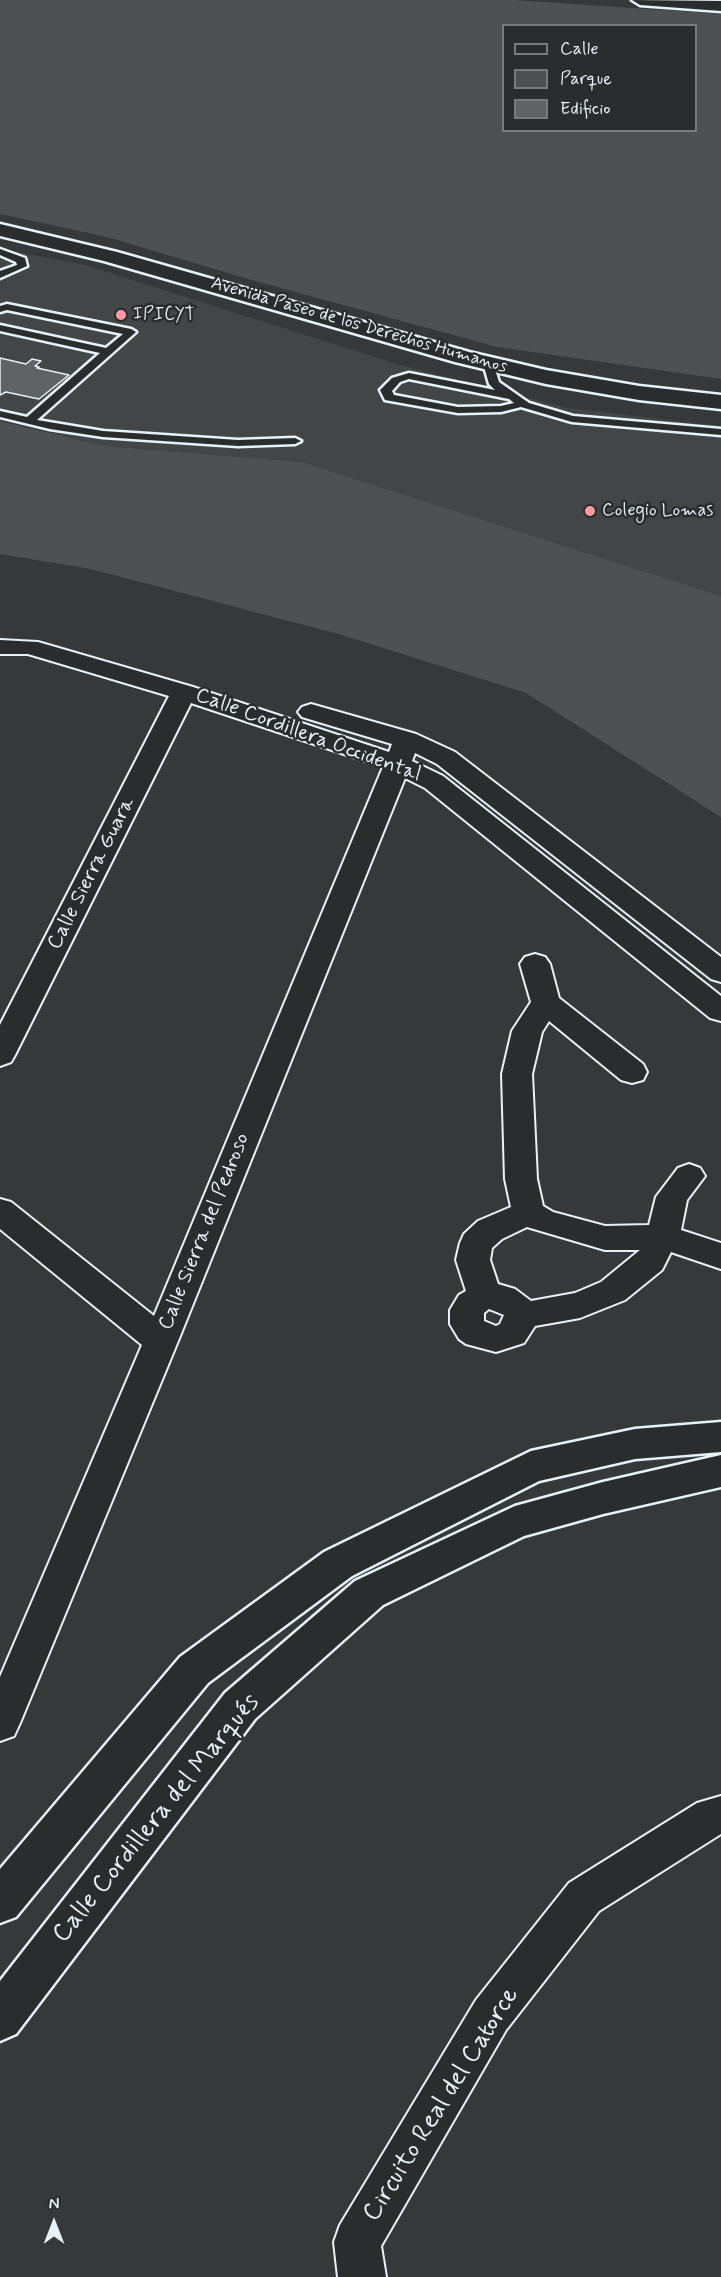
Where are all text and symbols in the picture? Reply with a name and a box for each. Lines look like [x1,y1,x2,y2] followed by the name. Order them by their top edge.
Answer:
[502,24,697,132] legend
[560,37,599,61] text: Calle
[560,67,612,91] text: Parque
[560,97,611,121] text: Edificio
[208,273,510,379] street label: Avenida Paseo de los Derechos Humanos
[133,304,195,326] place label: IPICYT
[114,308,128,322] marker: IPICYT
[602,500,713,522] place label: Colegio Lomas
[583,504,597,518] marker: Colegio Lomas
[192,683,424,789] street label: Calle Cordillera Occidental
[43,794,141,954] street label: Calle Sierra Guara
[154,1130,256,1334] street label: Calle Sierra del Pedroso
[47,1688,267,1950] street label: Calle Cordillera del Marqués
[357,1982,527,2228] street label: Circuito Real del Catorce
[24,2193,84,2253] north arrow
[49,2194,59,2215] text: N

